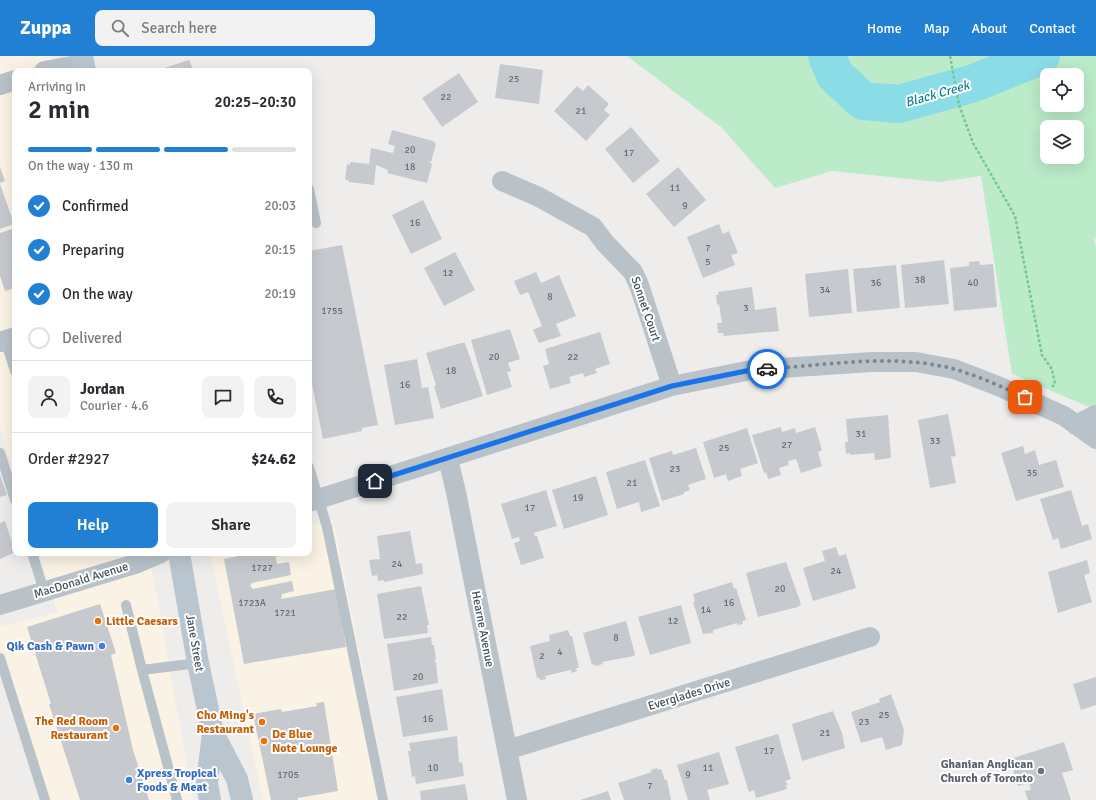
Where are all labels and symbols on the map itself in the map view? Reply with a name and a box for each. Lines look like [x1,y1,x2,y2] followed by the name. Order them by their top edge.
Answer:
[509,73,519,85] house number: 25
[903,77,972,111] water label: Black Creek
[441,91,451,103] house number: 22
[576,105,586,117] house number: 21
[405,144,415,156] house number: 20
[624,147,634,159] house number: 17
[405,161,415,173] house number: 18
[670,182,680,194] house number: 11
[682,200,688,212] house number: 9
[410,217,420,229] house number: 16
[705,242,711,254] house number: 7
[705,256,711,268] house number: 5
[443,267,453,279] house number: 12
[915,274,925,286] house number: 38
[627,275,664,344] street label: Sonnet Court
[871,277,881,289] house number: 36
[968,277,978,289] house number: 40
[820,284,831,296] house number: 34
[547,291,553,303] house number: 8
[743,302,749,314] house number: 3
[321,305,343,317] house number: 1755
[747,349,787,389] courier
[489,351,499,363] house number: 20
[568,351,578,363] house number: 22
[446,365,456,377] house number: 18
[400,379,410,391] house number: 16
[1008,380,1042,414] pin
[856,428,866,440] house number: 31
[930,435,940,447] house number: 33
[782,439,792,451] house number: 27
[719,442,729,454] house number: 25
[670,463,680,475] house number: 23
[358,464,392,498] pin
[1027,467,1037,479] house number: 35
[627,477,637,489] house number: 21
[573,492,583,504] house number: 19
[525,502,535,514] house number: 17
[392,558,403,570] house number: 24
[32,559,130,602] street label: MacDonald Avenue
[251,562,273,574] house number: 1727
[831,565,842,577] house number: 24
[775,583,785,595] house number: 20
[468,590,497,668] street label: Hearne Avenue
[238,597,266,609] house number: 1723A
[724,597,734,609] house number: 16
[701,604,712,616] house number: 14
[274,607,296,619] house number: 1721
[397,611,407,623] house number: 22
[182,613,207,673] street label: Jane Street
[106,614,178,629] place label: Little Caesars
[668,615,678,627] house number: 12
[93,616,103,626] marker: Little Caesars
[613,632,619,644] house number: 8
[6,639,94,654] place label: Qik Cash & Pawn
[97,641,107,651] marker: Qik Cash & Pawn
[557,646,563,658] house number: 4
[539,650,545,662] house number: 2
[413,671,423,683] house number: 20
[646,675,732,714] street label: Everglades Drive
[196,708,255,737] place label: Cho Ming's Restaurant
[879,709,889,721] house number: 25
[423,713,433,725] house number: 16
[35,714,108,743] place label: The Red Room Restaurant
[859,716,869,728] house number: 23
[257,717,267,727] marker: Cho Ming's Restaurant
[111,723,121,733] marker: The Red Room Restaurant
[272,727,338,756] place label: De Blue Note Lounge
[820,727,830,739] house number: 21
[259,736,269,746] marker: De Blue Note Lounge
[764,745,774,757] house number: 17
[940,757,1033,786] place label: Ghanian Anglican Church of Toronto
[428,762,438,774] house number: 10
[703,762,713,774] house number: 11
[137,766,217,795] place label: Xpress Tropical Foods & Meat
[1036,766,1046,776] marker: Ghanian Anglican Church of Toronto
[277,769,299,781] house number: 1705
[685,769,691,781] house number: 9
[124,775,134,785] marker: Xpress Tropical Foods & Meat
[647,780,653,792] house number: 7

